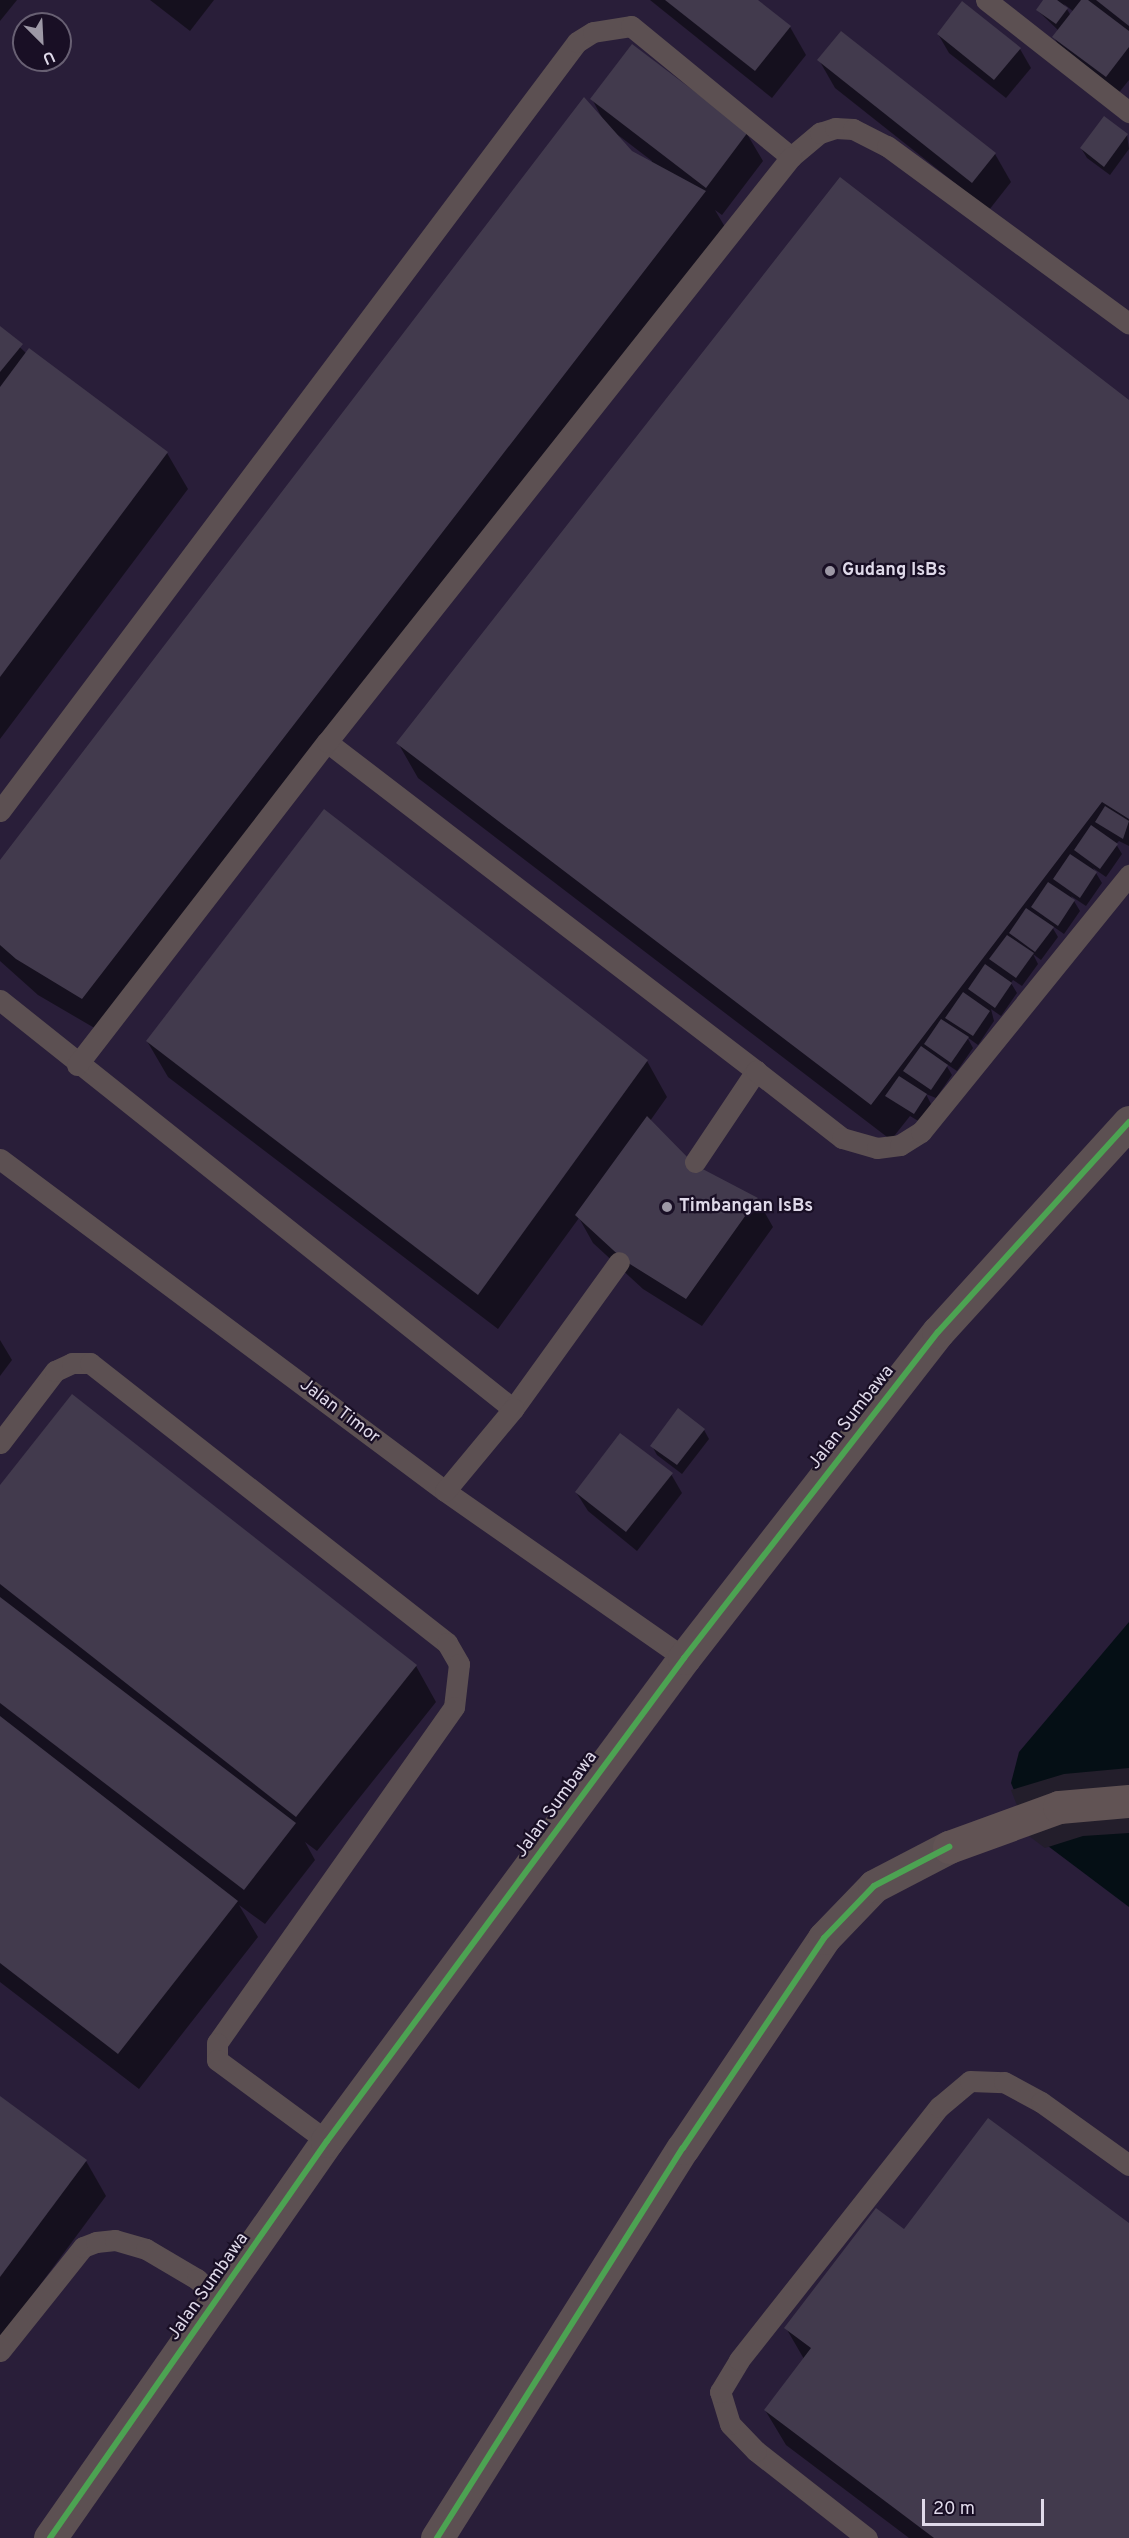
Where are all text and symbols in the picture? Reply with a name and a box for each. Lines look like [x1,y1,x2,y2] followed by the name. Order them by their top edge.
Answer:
[12,12,72,72] north arrow
[39,45,58,68] text: U
[842,560,946,582] place label: Gudang IsBs
[823,564,837,578] marker: Gudang IsBs
[679,1196,813,1218] place label: Timbangan IsBs
[660,1200,674,1214] marker: Timbangan IsBs
[805,1362,899,1474] street label: Jalan Sumbawa
[294,1375,384,1449] street label: Jalan Timor
[511,1748,603,1862] street label: Jalan Sumbawa
[164,2229,254,2345] street label: Jalan Sumbawa
[925,2487,1046,2525] scale bar
[933,2498,975,2521] text: 20 m

